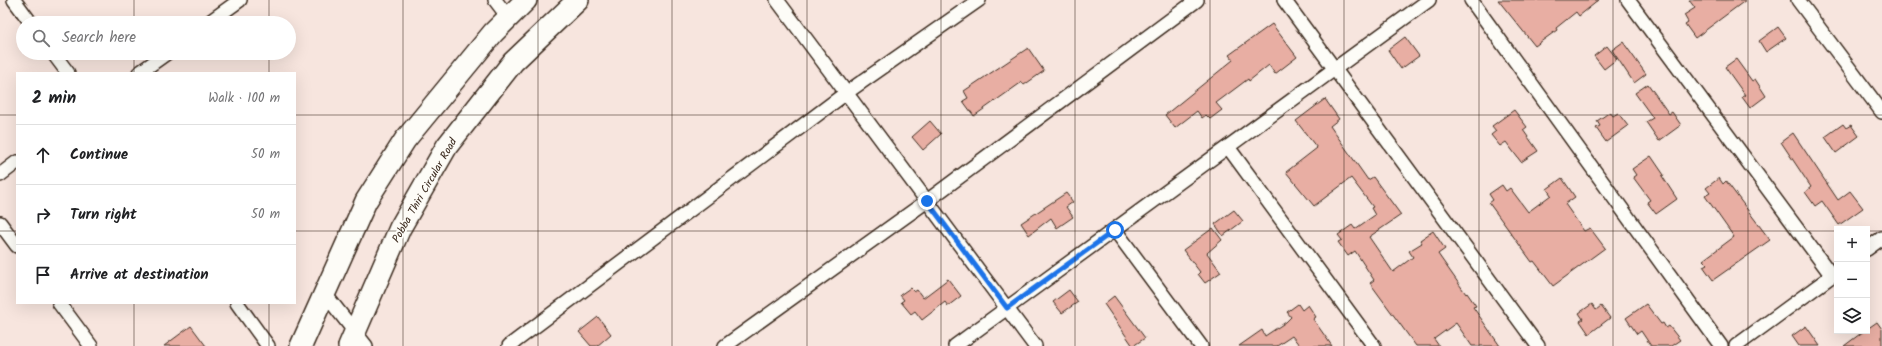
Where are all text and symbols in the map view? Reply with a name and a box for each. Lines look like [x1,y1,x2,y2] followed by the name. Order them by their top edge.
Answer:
[16,16,296,60] search box
[62,26,136,50] text: Search here
[30,27,52,49] icon: search
[32,85,76,112] text: 2 min
[208,88,280,109] text: Walk · 100 m
[388,134,462,246] street label: Pobba Thiri Circular Road
[70,143,128,167] text: Continue
[32,144,54,166] icon: ahead
[251,144,280,165] text: 50 m
[918,192,936,210] route end
[70,203,137,227] text: Turn right
[32,204,54,226] icon: right
[251,204,280,225] text: 50 m
[1106,221,1124,239] route start
[1834,226,1870,334] map controls
[1834,226,1870,262] button: +
[1834,262,1870,298] button: −
[70,263,209,287] text: Arrive at destination
[32,264,54,286] icon: arrive
[1834,298,1870,334] button: layers

